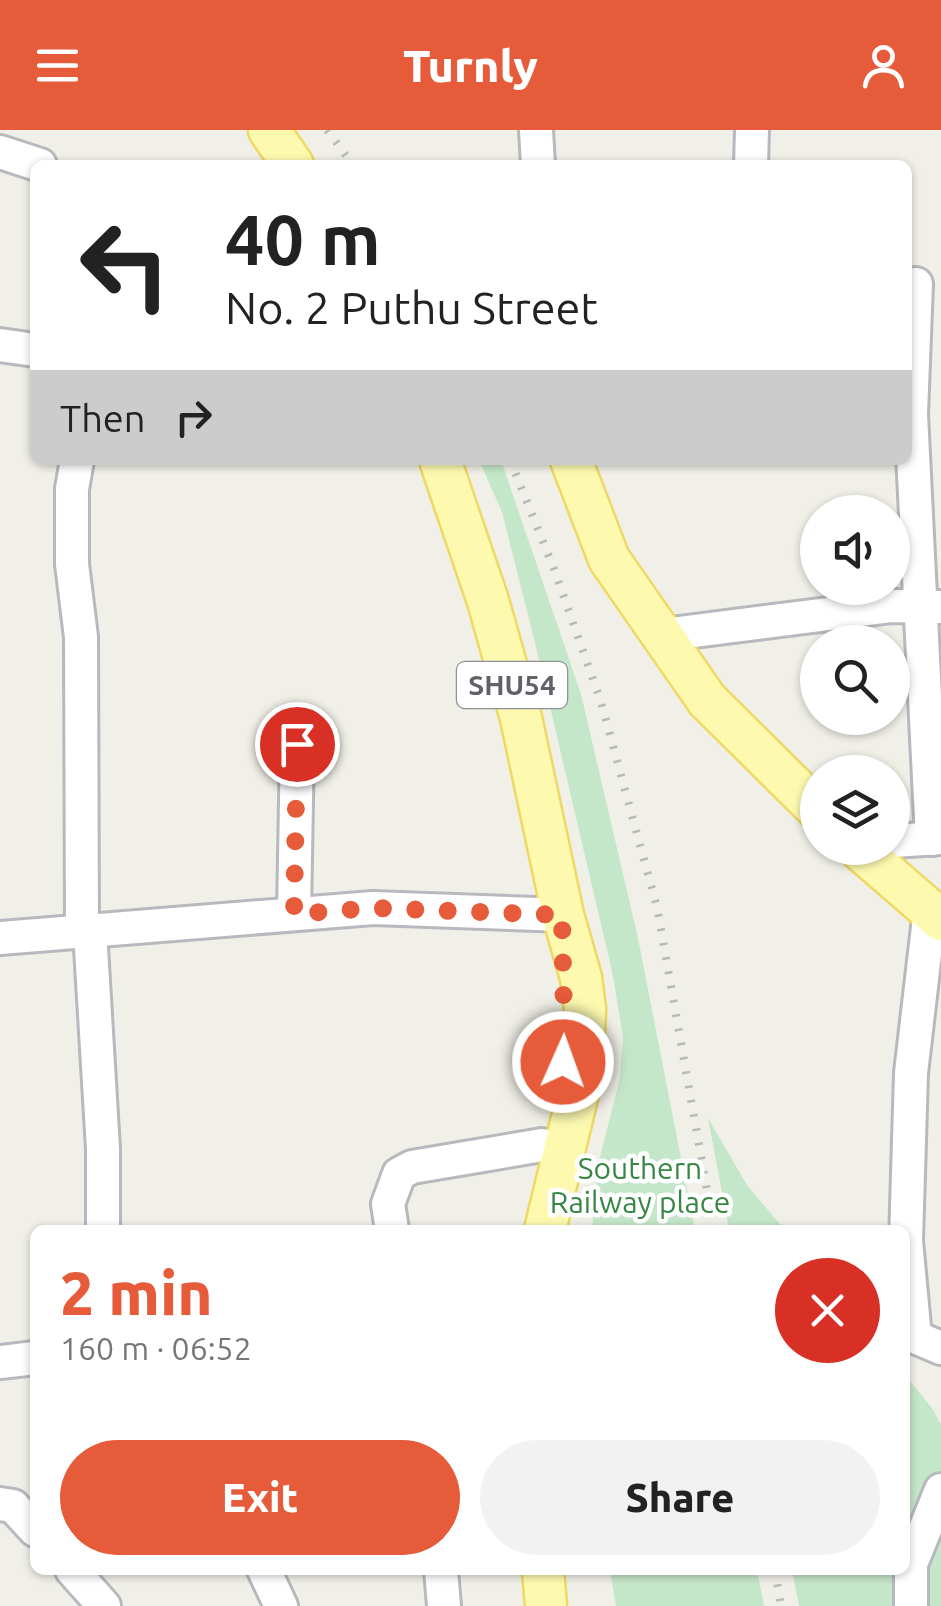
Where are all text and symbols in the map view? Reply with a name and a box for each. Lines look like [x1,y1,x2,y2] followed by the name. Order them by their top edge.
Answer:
[30,38,85,93] icon: menu
[856,38,911,93] icon: person
[403,40,538,91] text: Turnly
[60,200,190,330] icon: left
[225,200,381,278] text: 40 m
[225,282,598,333] text: No. 2 Puthu Street
[166,390,221,445] icon: right
[60,397,146,439] text: Then
[800,495,910,865] map controls
[800,495,910,605] button: sound
[800,625,910,735] button: search
[457,662,567,708] road number: SHU54
[255,702,340,787] pin
[270,717,325,772] icon: arrive
[800,755,910,865] button: layers
[511,1010,615,1114] position arrow
[550,1151,730,1219] park label: Southern Railway place
[775,1258,880,1363] button: close
[60,1259,213,1326] text: 2 min
[60,1330,252,1366] text: 160 m · 06:52
[60,1440,460,1555] button: Exit
[480,1440,880,1555] button: Share

